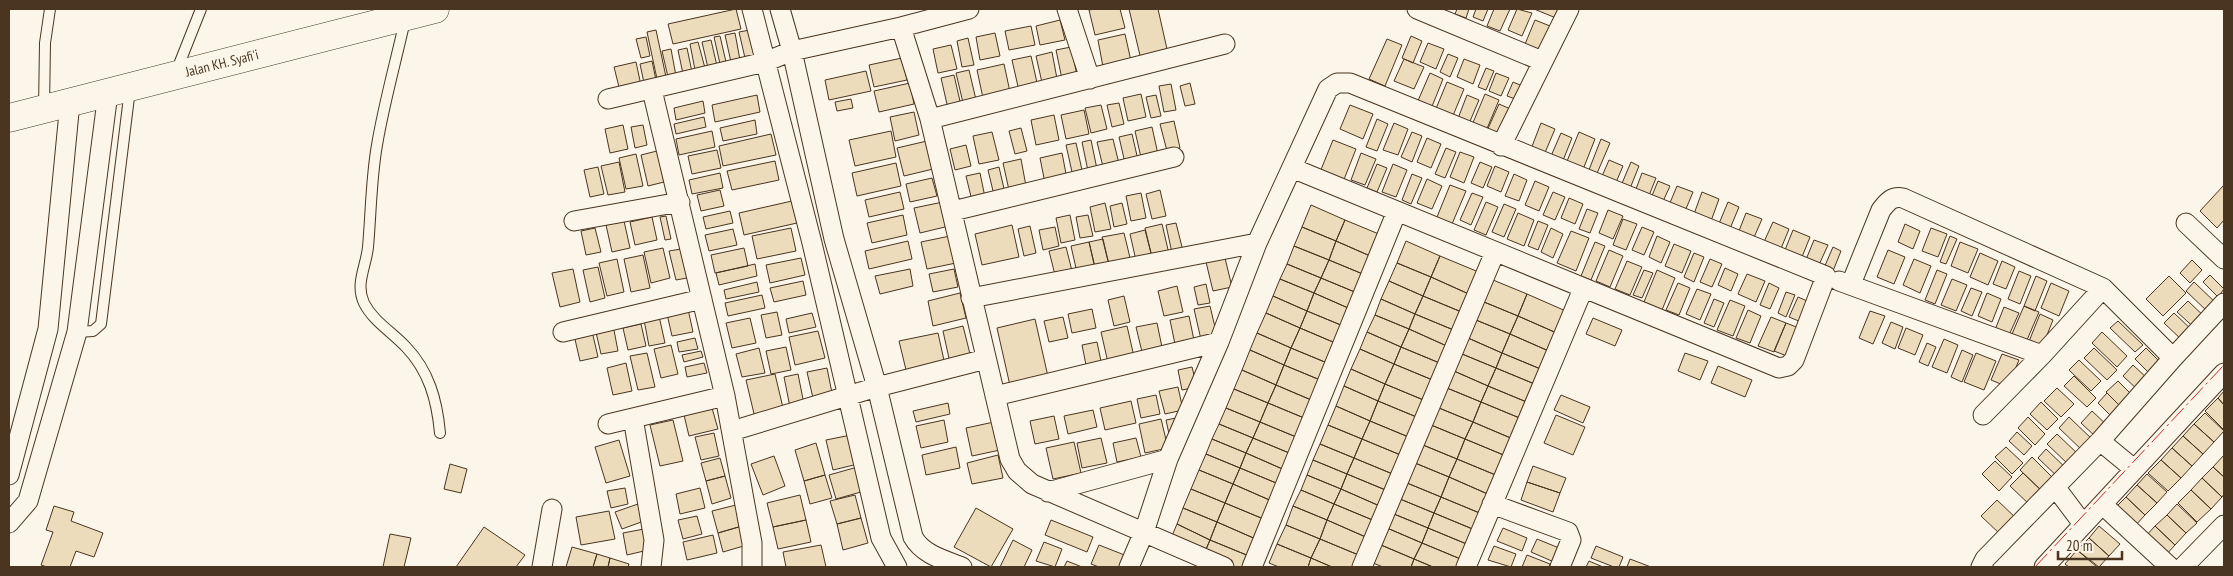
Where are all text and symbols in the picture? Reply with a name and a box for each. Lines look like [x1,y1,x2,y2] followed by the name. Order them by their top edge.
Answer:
[183,45,260,81] street label: Jalan KH. Syafi'i
[2058,528,2122,560] scale bar
[2066,536,2092,555] text: 20 m

